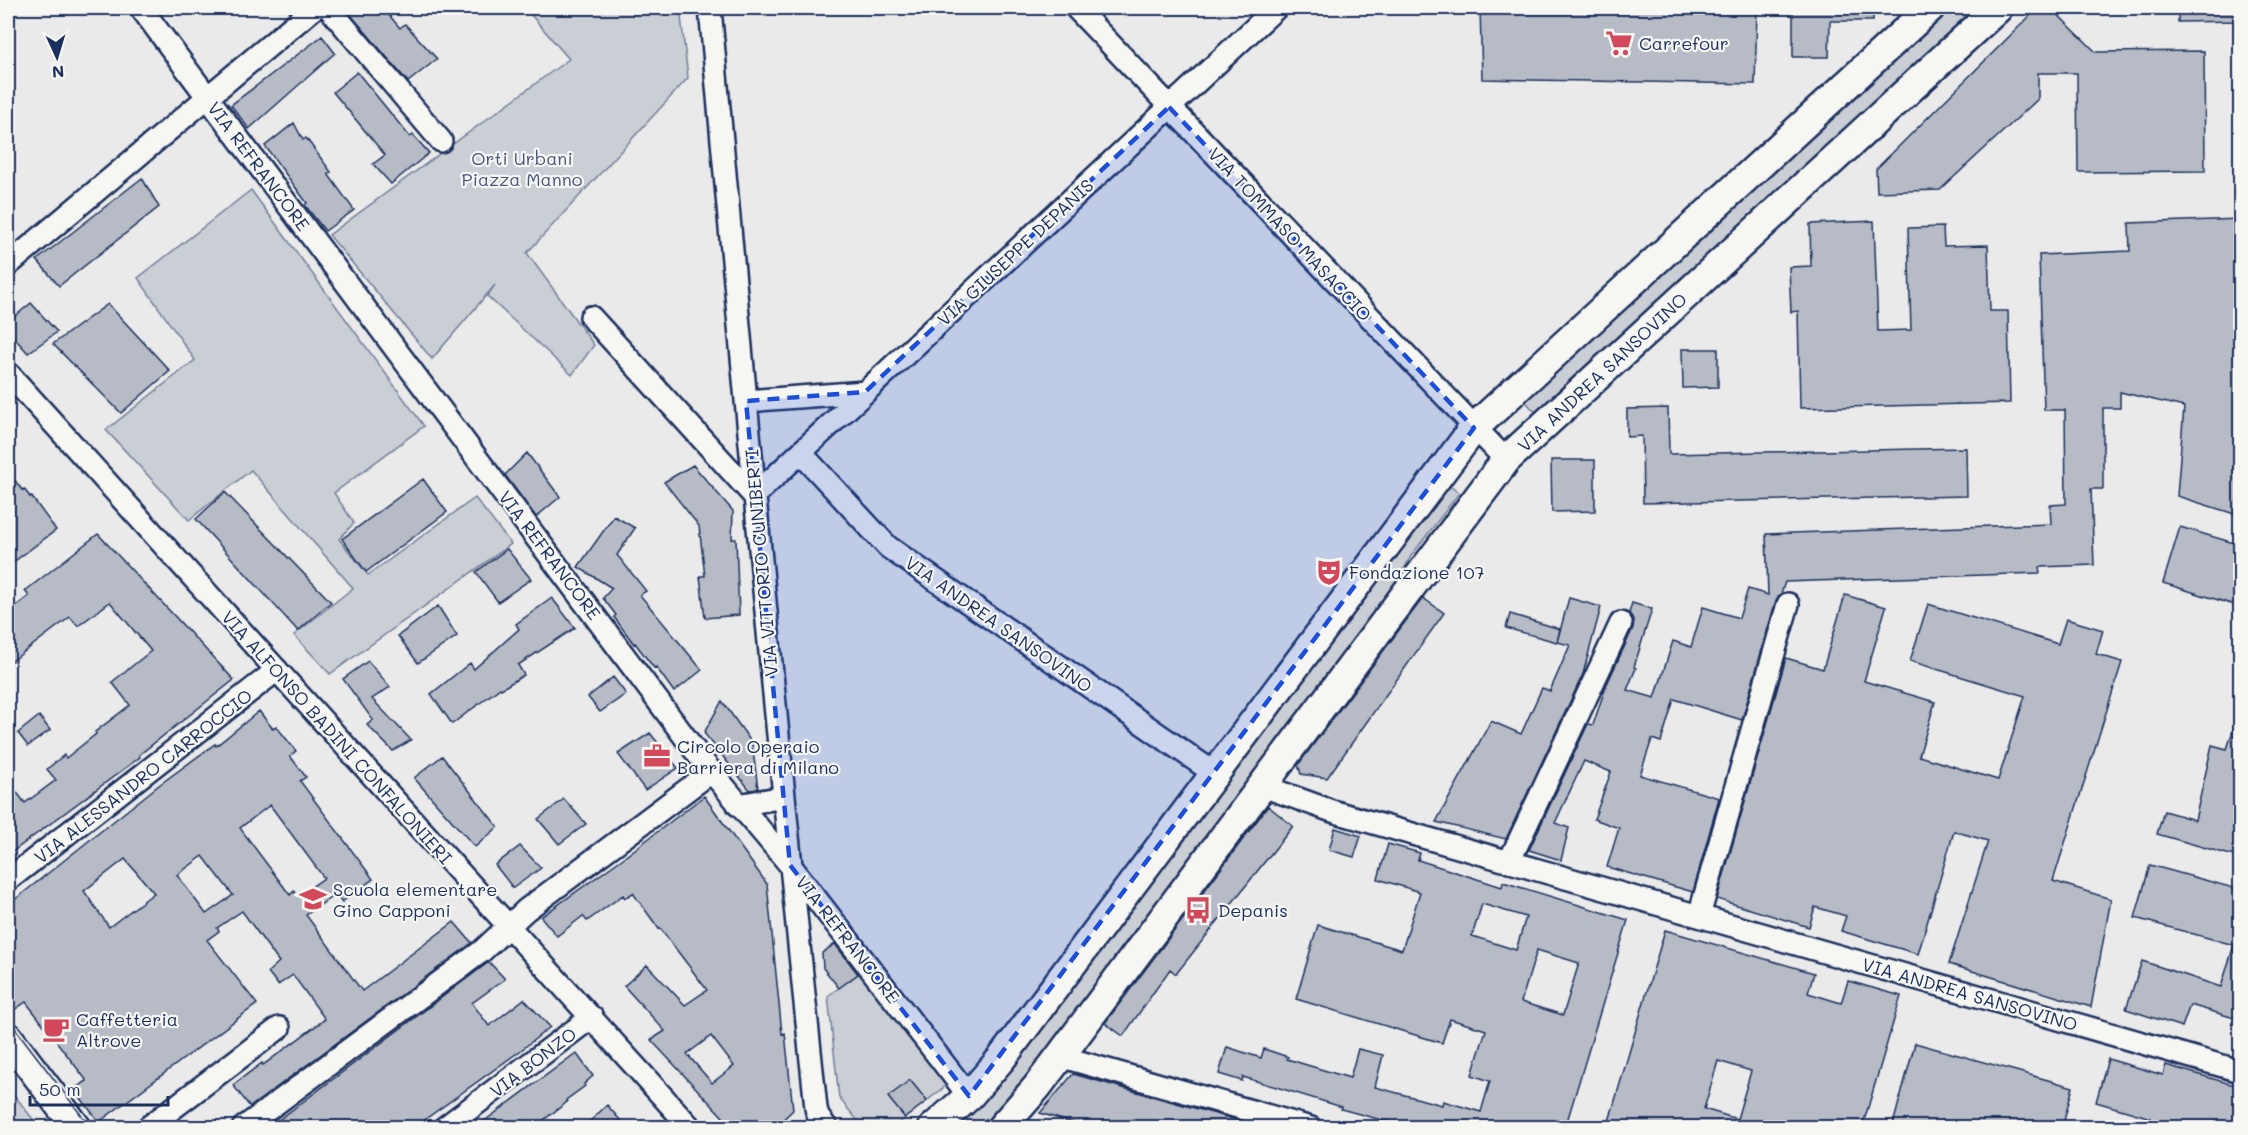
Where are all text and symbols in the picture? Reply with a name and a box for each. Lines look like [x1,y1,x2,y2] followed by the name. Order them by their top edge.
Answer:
[27,27,87,87] north arrow
[1604,28,1634,58] supermarket icon: Carrefour
[1639,31,1729,55] place label: Carrefour
[51,62,65,83] text: N
[203,97,315,235] street label: VIA REFRANCORE
[1203,142,1377,326] street label: VIA TOMMASO MASACCIO
[462,146,583,191] park label: Orti Urbani Piazza Manno
[932,173,1098,331] street label: VIA GIUSEPPE DEPANIS
[1512,287,1692,457] street label: VIA ANDREA SANSOVINO
[739,448,783,678] street label: VIA VITTORIO CUNIBERTI
[494,486,606,624] street label: VIA REFRANCORE
[901,550,1097,698] street label: VIA ANDREA SANSOVINO
[1314,557,1344,587] theatre icon: Fondazione 107
[1349,560,1485,584] place label: Fondazione 107
[216,605,458,869] street label: VIA ALFONSO BADINI CONFALONIERI
[29,683,257,869] street label: VIA ALESSANDRO CARROCCIO
[677,734,839,779] place label: Circolo Operaio Barriera di Milano
[642,741,672,771] office icon: Circolo Operaio Barriera di Milano
[791,870,905,1008] street label: VIA REFRANCORE
[333,877,497,922] place label: Scuola elementare Gino Capponi
[298,884,328,914] school or university icon: Scuola elementare Gino Capponi
[1183,895,1213,925] bus stop icon: Depanis
[1218,898,1288,922] place label: Depanis
[1859,952,2081,1036] street label: VIA ANDREA SANSOVINO
[76,1007,178,1052] place label: Caffetteria Altrove
[41,1014,71,1044] cafe icon: Caffetteria Altrove
[485,1021,581,1103] street label: VIA BONZO
[30,1069,168,1107] scale bar
[39,1077,81,1101] text: 50 m

